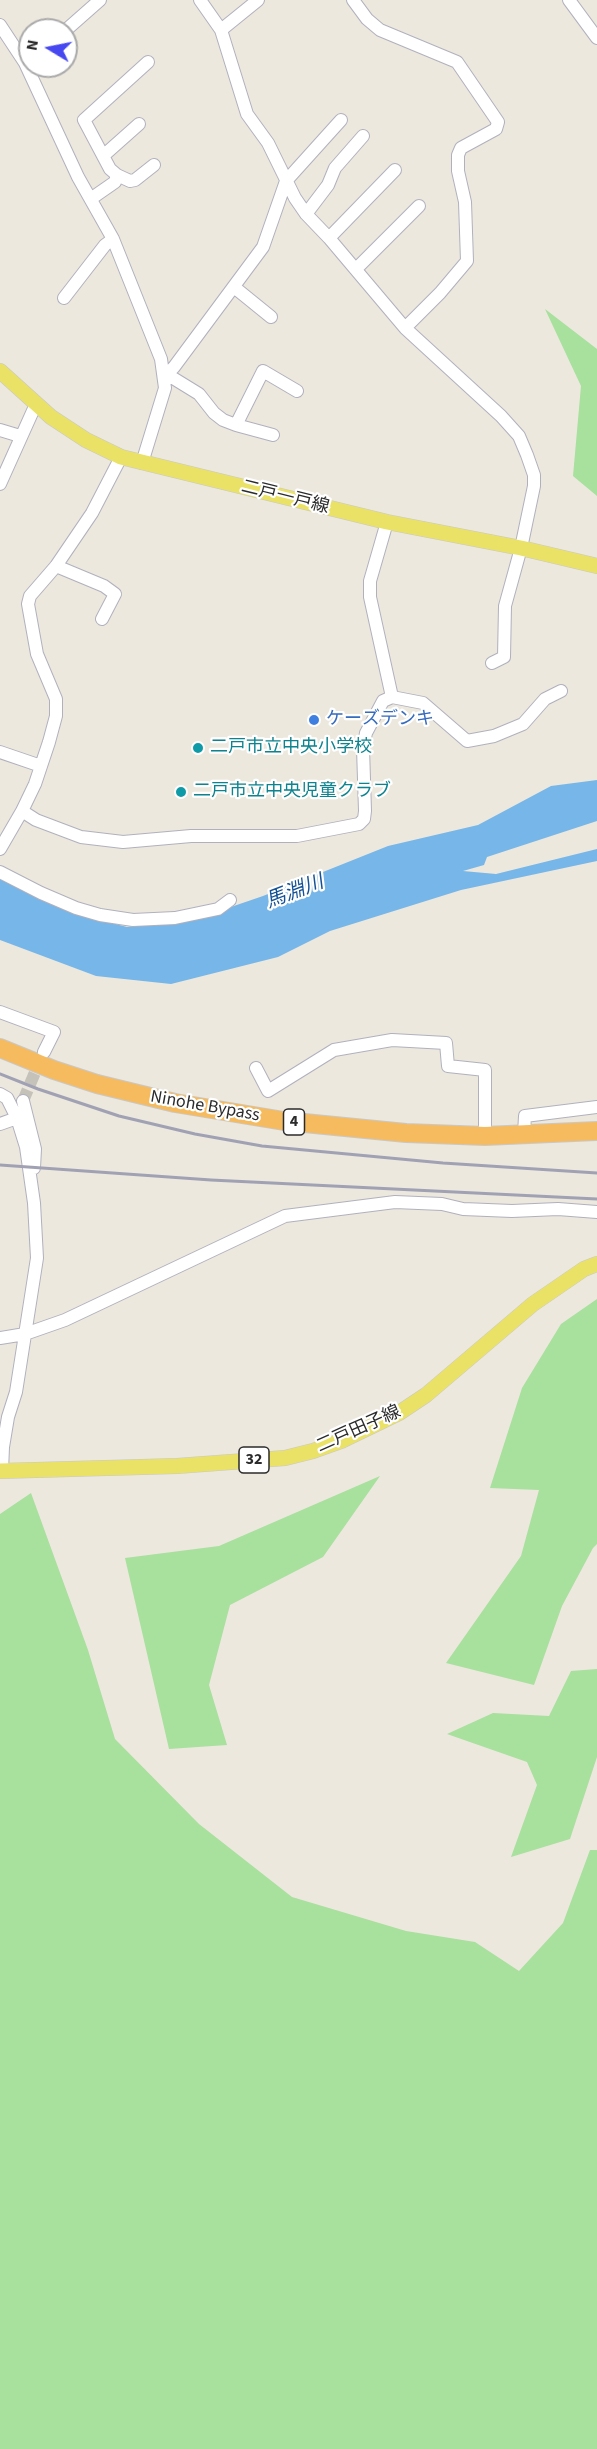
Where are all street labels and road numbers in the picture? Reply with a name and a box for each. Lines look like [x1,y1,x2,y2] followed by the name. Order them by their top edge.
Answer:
[239,477,331,519] street label: 二戸一戸線
[149,1087,261,1127] street label: Ninohe Bypass
[284,1109,304,1135] road number: 4
[313,1402,405,1458] street label: 二戸田子線
[239,1447,269,1473] road number: 32

